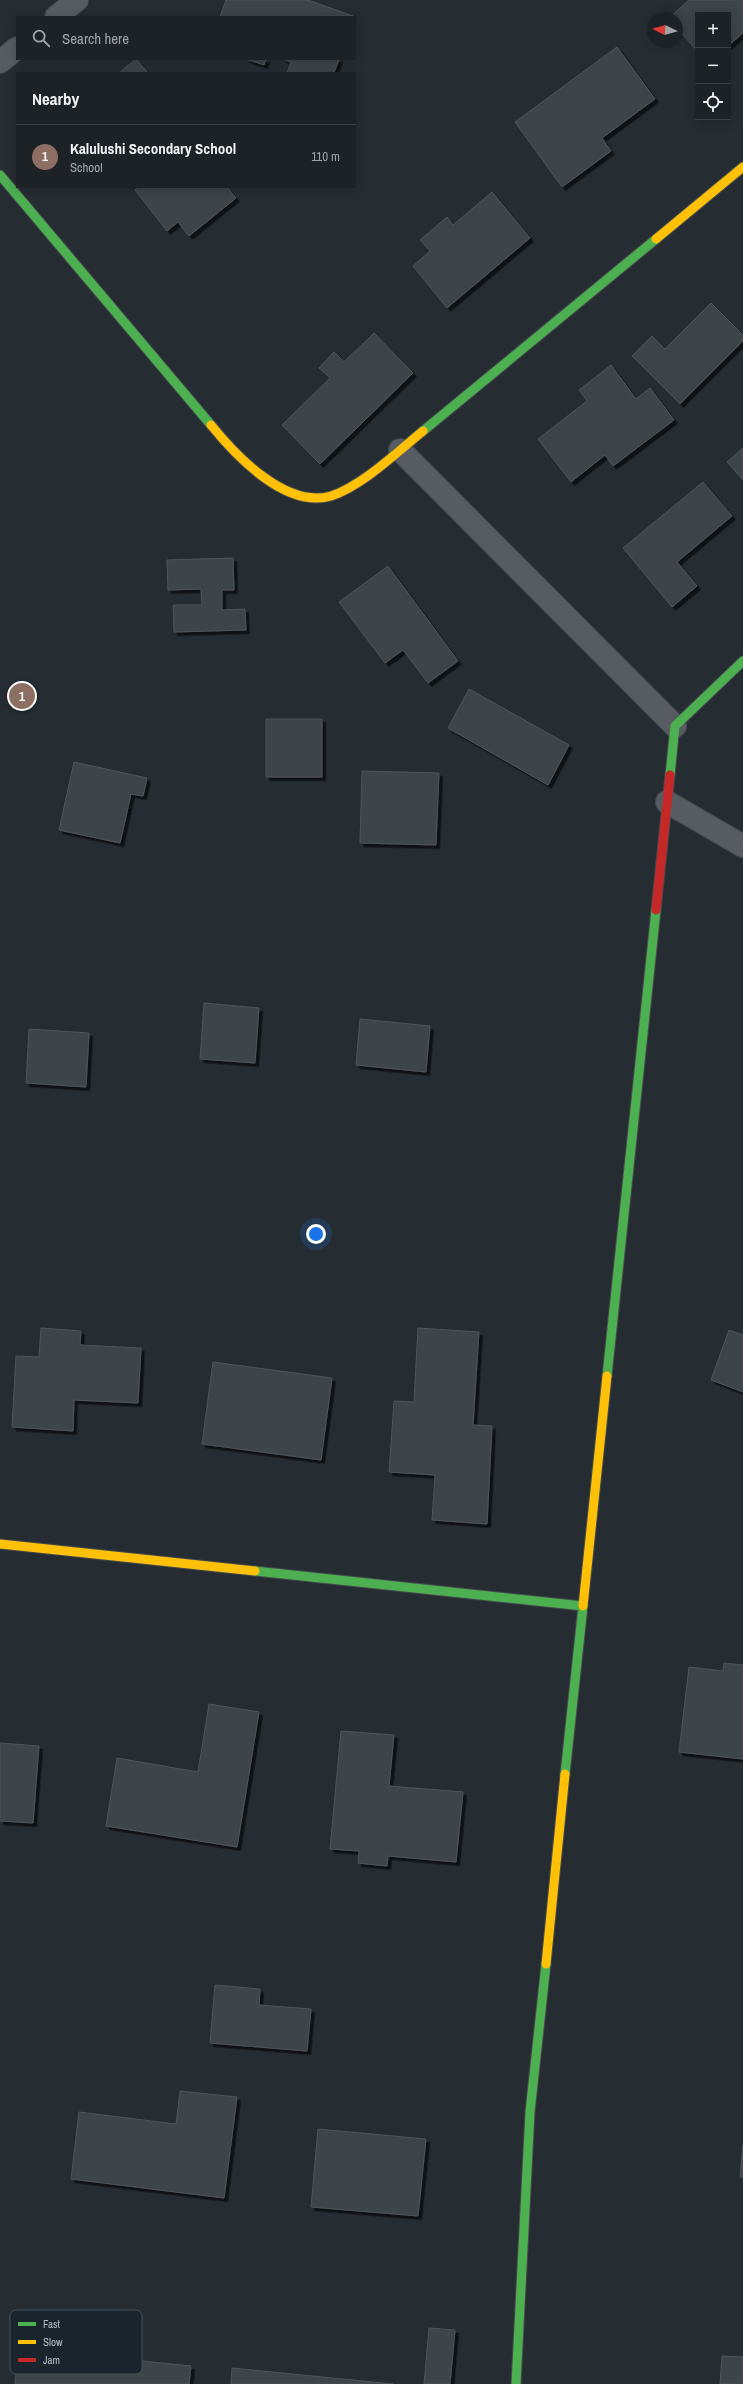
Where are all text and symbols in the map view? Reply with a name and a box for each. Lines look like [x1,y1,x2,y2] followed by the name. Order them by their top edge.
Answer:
[647,12,683,48] north arrow
[695,12,731,120] map controls
[695,12,731,48] button: +
[16,16,356,60] search box
[30,27,52,49] icon: search
[62,28,129,49] text: Search here
[695,48,731,84] button: −
[695,84,731,120] button: locate
[32,87,79,110] text: Nearby
[70,138,236,159] text: Kalulushi Secondary School
[42,148,48,165] text: 1
[311,148,340,165] text: 110 m
[70,159,103,176] text: School
[9,681,35,711] pin: 1
[306,1224,326,1244] your location
[10,2310,142,2374] legend
[43,2317,61,2331] text: Fast
[43,2335,63,2349] text: Slow
[43,2353,60,2367] text: Jam

